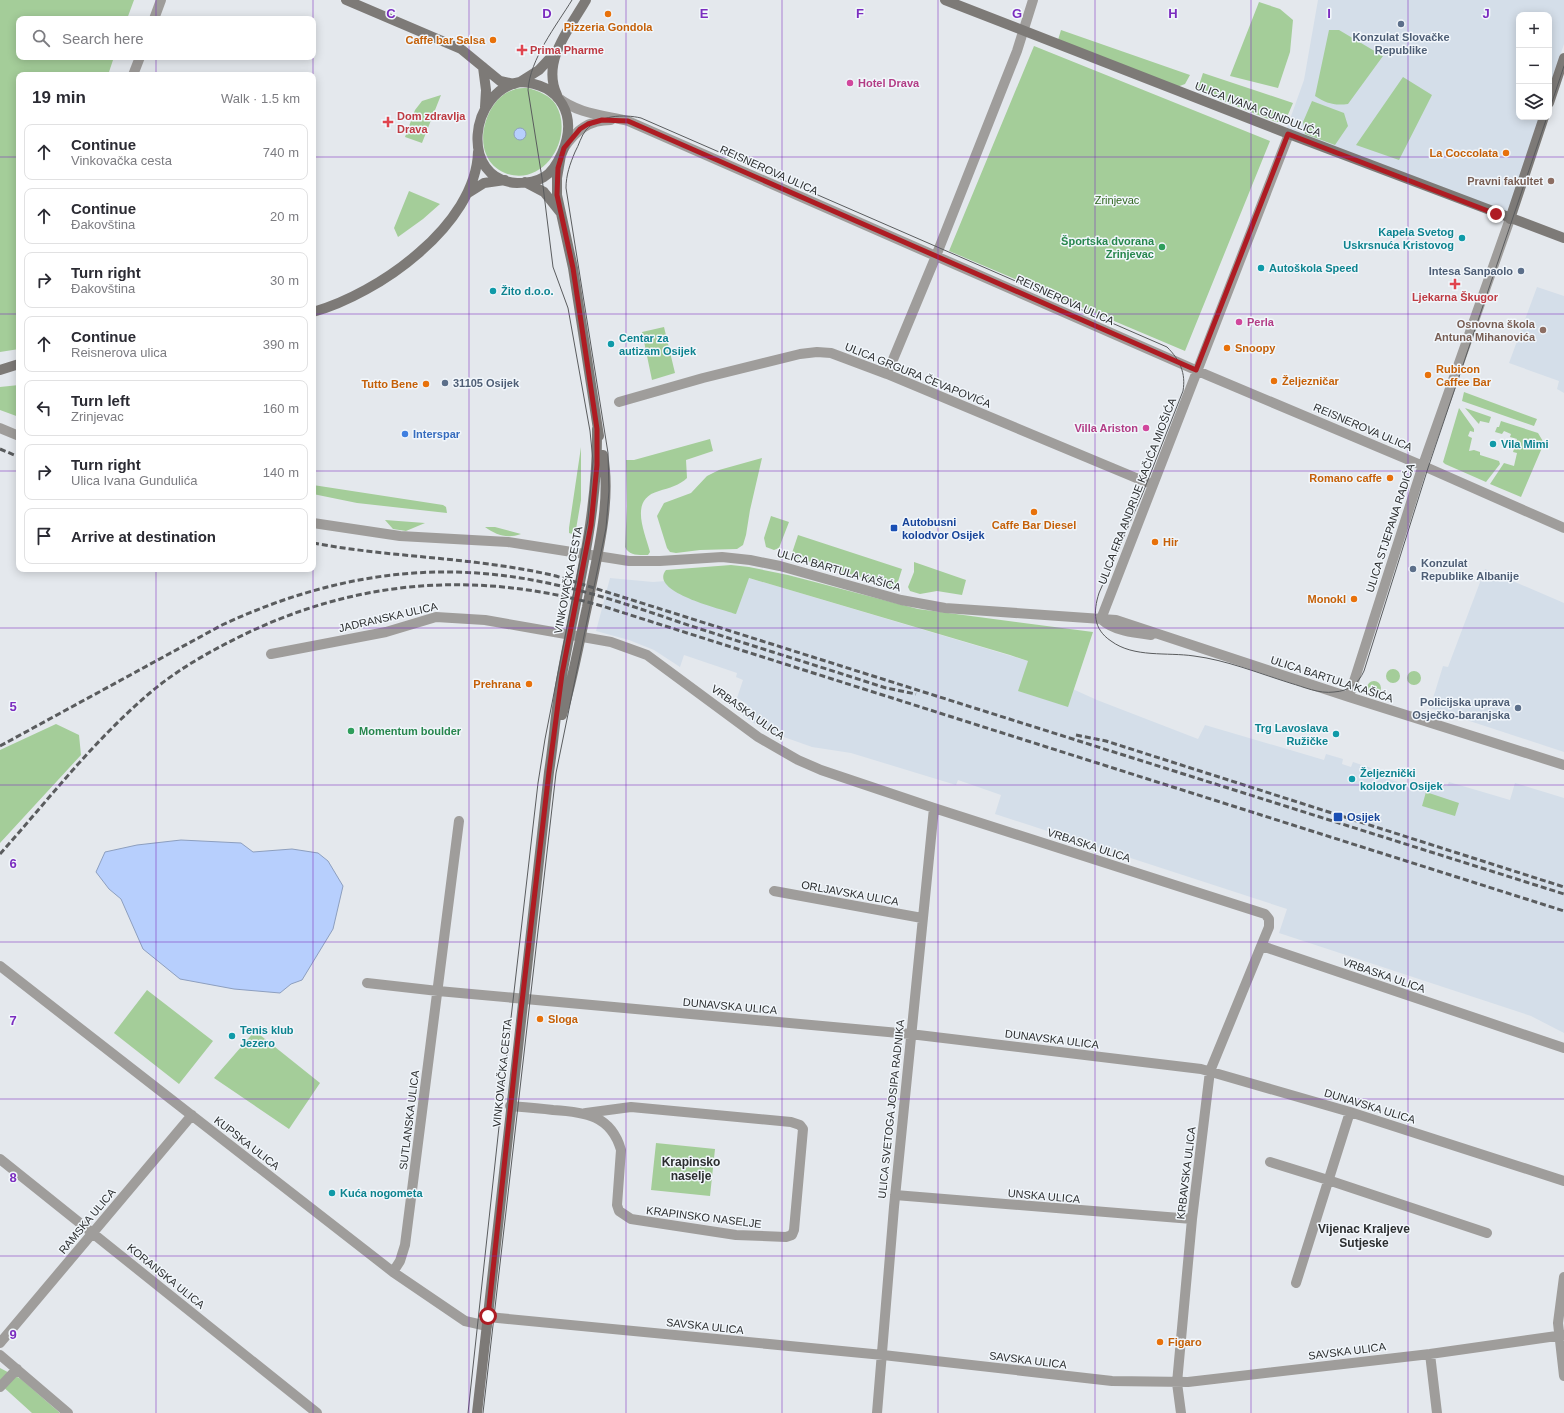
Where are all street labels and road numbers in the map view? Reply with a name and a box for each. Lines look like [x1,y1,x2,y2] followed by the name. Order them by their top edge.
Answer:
[1193,79,1323,139] street label: ULICA IVANA GUNDULIĆA
[718,143,821,197] street label: REISNEROVA ULICA
[1014,273,1117,327] street label: REISNEROVA ULICA
[843,340,993,410] street label: ULICA GRGURA ČEVAPOVIĆA
[1096,396,1178,586] street label: ULICA FRA ANDRIJE KAČIĆA MIOŠIĆA
[1312,401,1415,454] street label: REISNEROVA ULICA
[1363,461,1417,594] street label: ULICA STJEPANA RADIĆA
[552,525,584,635] street label: VINKOVAČKA CESTA
[776,547,903,594] street label: ULICA BARTULA KAŠIĆA
[338,600,439,634] street label: JADRANSKA ULICA
[1269,653,1395,705] street label: ULICA BARTULA KAŠIĆA
[709,682,788,742] street label: VRBASKA ULICA
[1046,826,1133,864] street label: VRBASKA ULICA
[800,879,900,908] street label: ORLJAVSKA ULICA
[1341,955,1428,995] street label: VRBASKA ULICA
[682,996,778,1016] street label: DUNAVSKA ULICA
[490,1018,514,1128] street label: VINKOVAČKA CESTA
[876,1018,906,1199] street label: ULICA SVETOGA JOSIPA RADNIKA
[1004,1027,1100,1051] street label: DUNAVSKA ULICA
[397,1069,421,1170] street label: SUTLANSKA ULICA
[1323,1086,1418,1126] street label: DUNAVSKA ULICA
[212,1114,283,1173] street label: KUPSKA ULICA
[1174,1125,1198,1220] street label: KRBAVSKA ULICA
[56,1185,118,1256] street label: RAMSKA ULICA
[1007,1187,1081,1205] street label: UNSKA ULICA
[646,1204,762,1230] street label: KRAPINSKO NASELJE
[125,1241,208,1311] street label: KORANSKA ULICA
[666,1316,745,1336] street label: SAVSKA ULICA
[1308,1340,1387,1362] street label: SAVSKA ULICA
[989,1349,1068,1371] street label: SAVSKA ULICA

